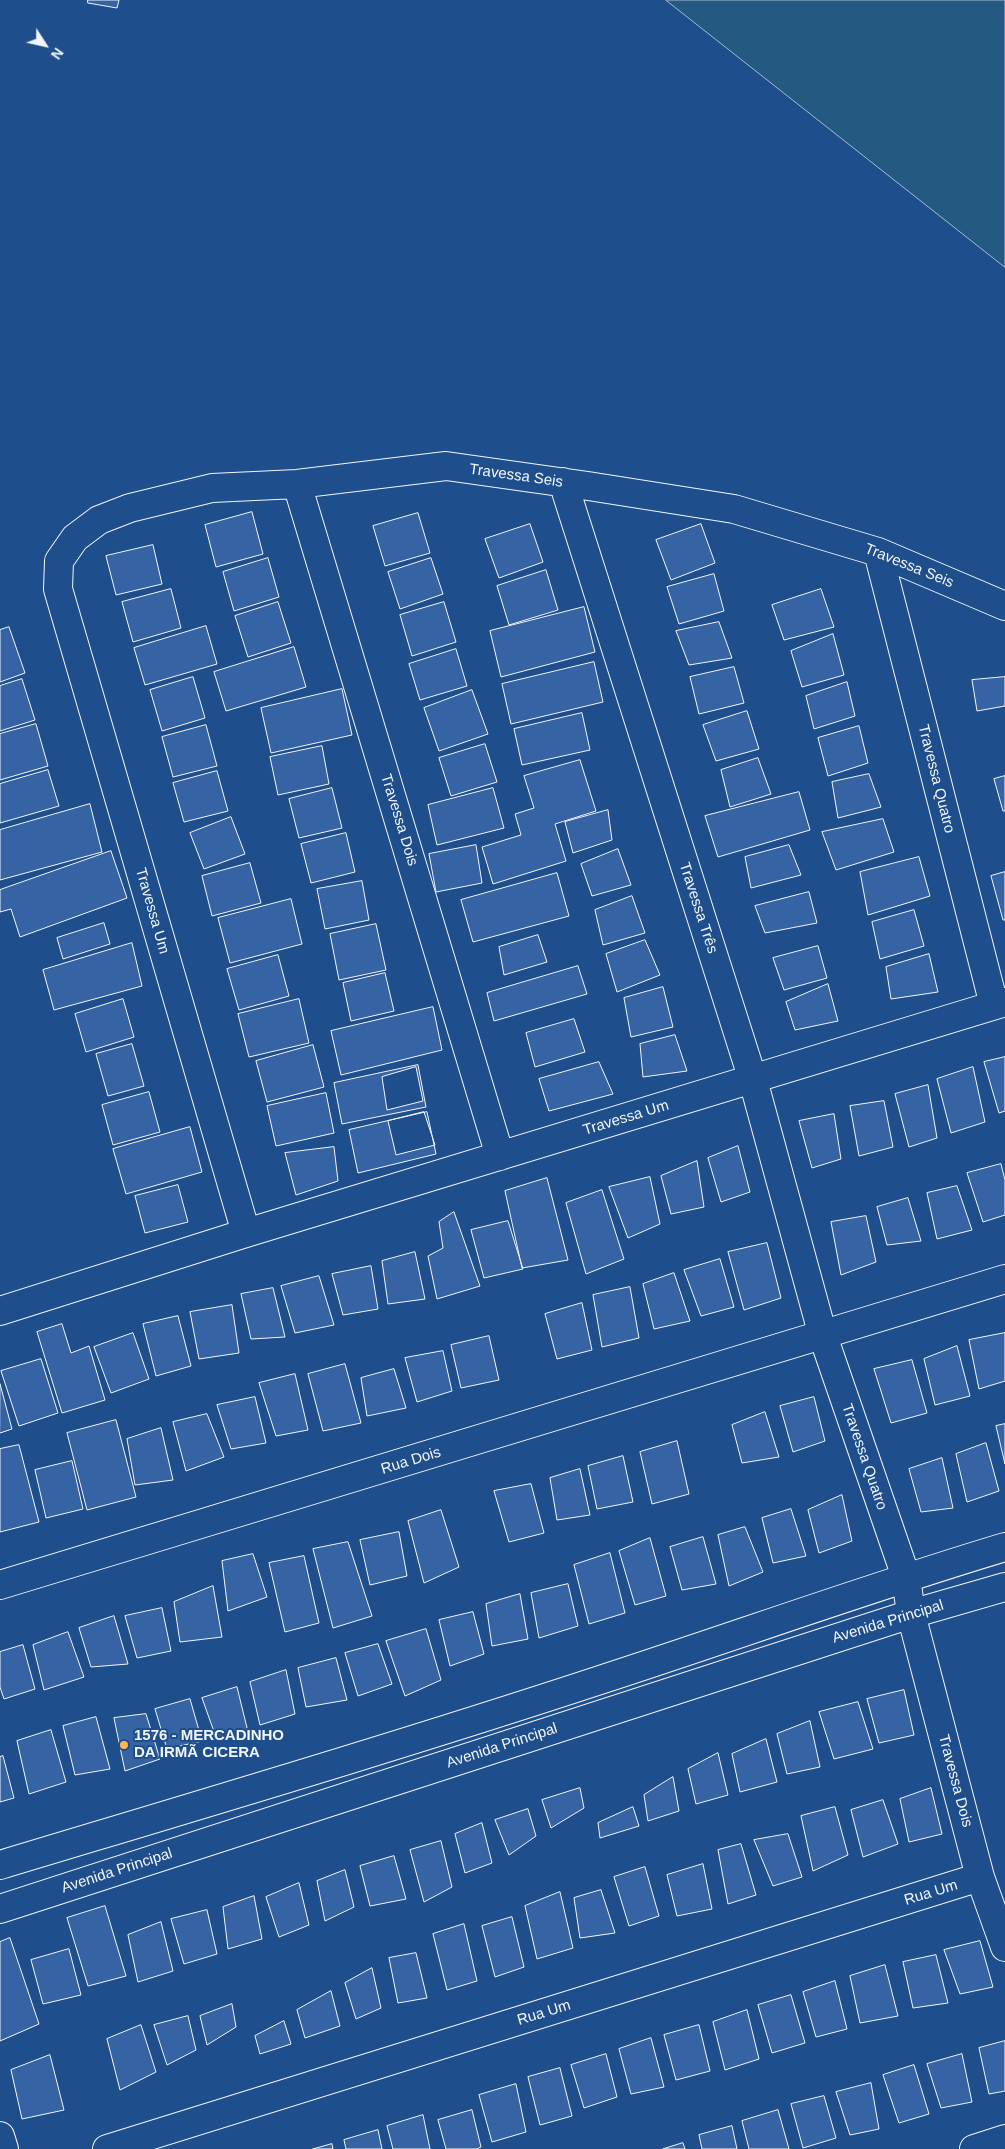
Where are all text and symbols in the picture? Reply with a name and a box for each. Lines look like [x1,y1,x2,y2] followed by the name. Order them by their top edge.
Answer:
[20,20,70,70] north arrow
[48,45,67,62] text: N
[468,461,564,491] street label: Travessa Seis
[862,540,956,592] street label: Travessa Seis
[914,723,958,835] street label: Travessa Quatro
[376,772,422,868] street label: Travessa Dois
[675,860,721,956] street label: Travessa Três
[131,866,173,956] street label: Travessa Um
[581,1096,671,1140] street label: Travessa Um
[837,1402,891,1512] street label: Travessa Quatro
[379,1443,443,1479] street label: Rua Dois
[830,1596,946,1648] street label: Avenida Principal
[444,1720,560,1772] street label: Avenida Principal
[134,1727,284,1762] place label: 1576 - MERCADINHO DA IRMÃ CICERA
[934,1733,976,1829] street label: Travessa Dois
[118,1739,130,1751] marker: 1576 - MERCADINHO DA IRMÃ CICERA
[59,1845,175,1897] street label: Avenida Principal
[902,1876,960,1910] street label: Rua Um
[515,1996,573,2030] street label: Rua Um

